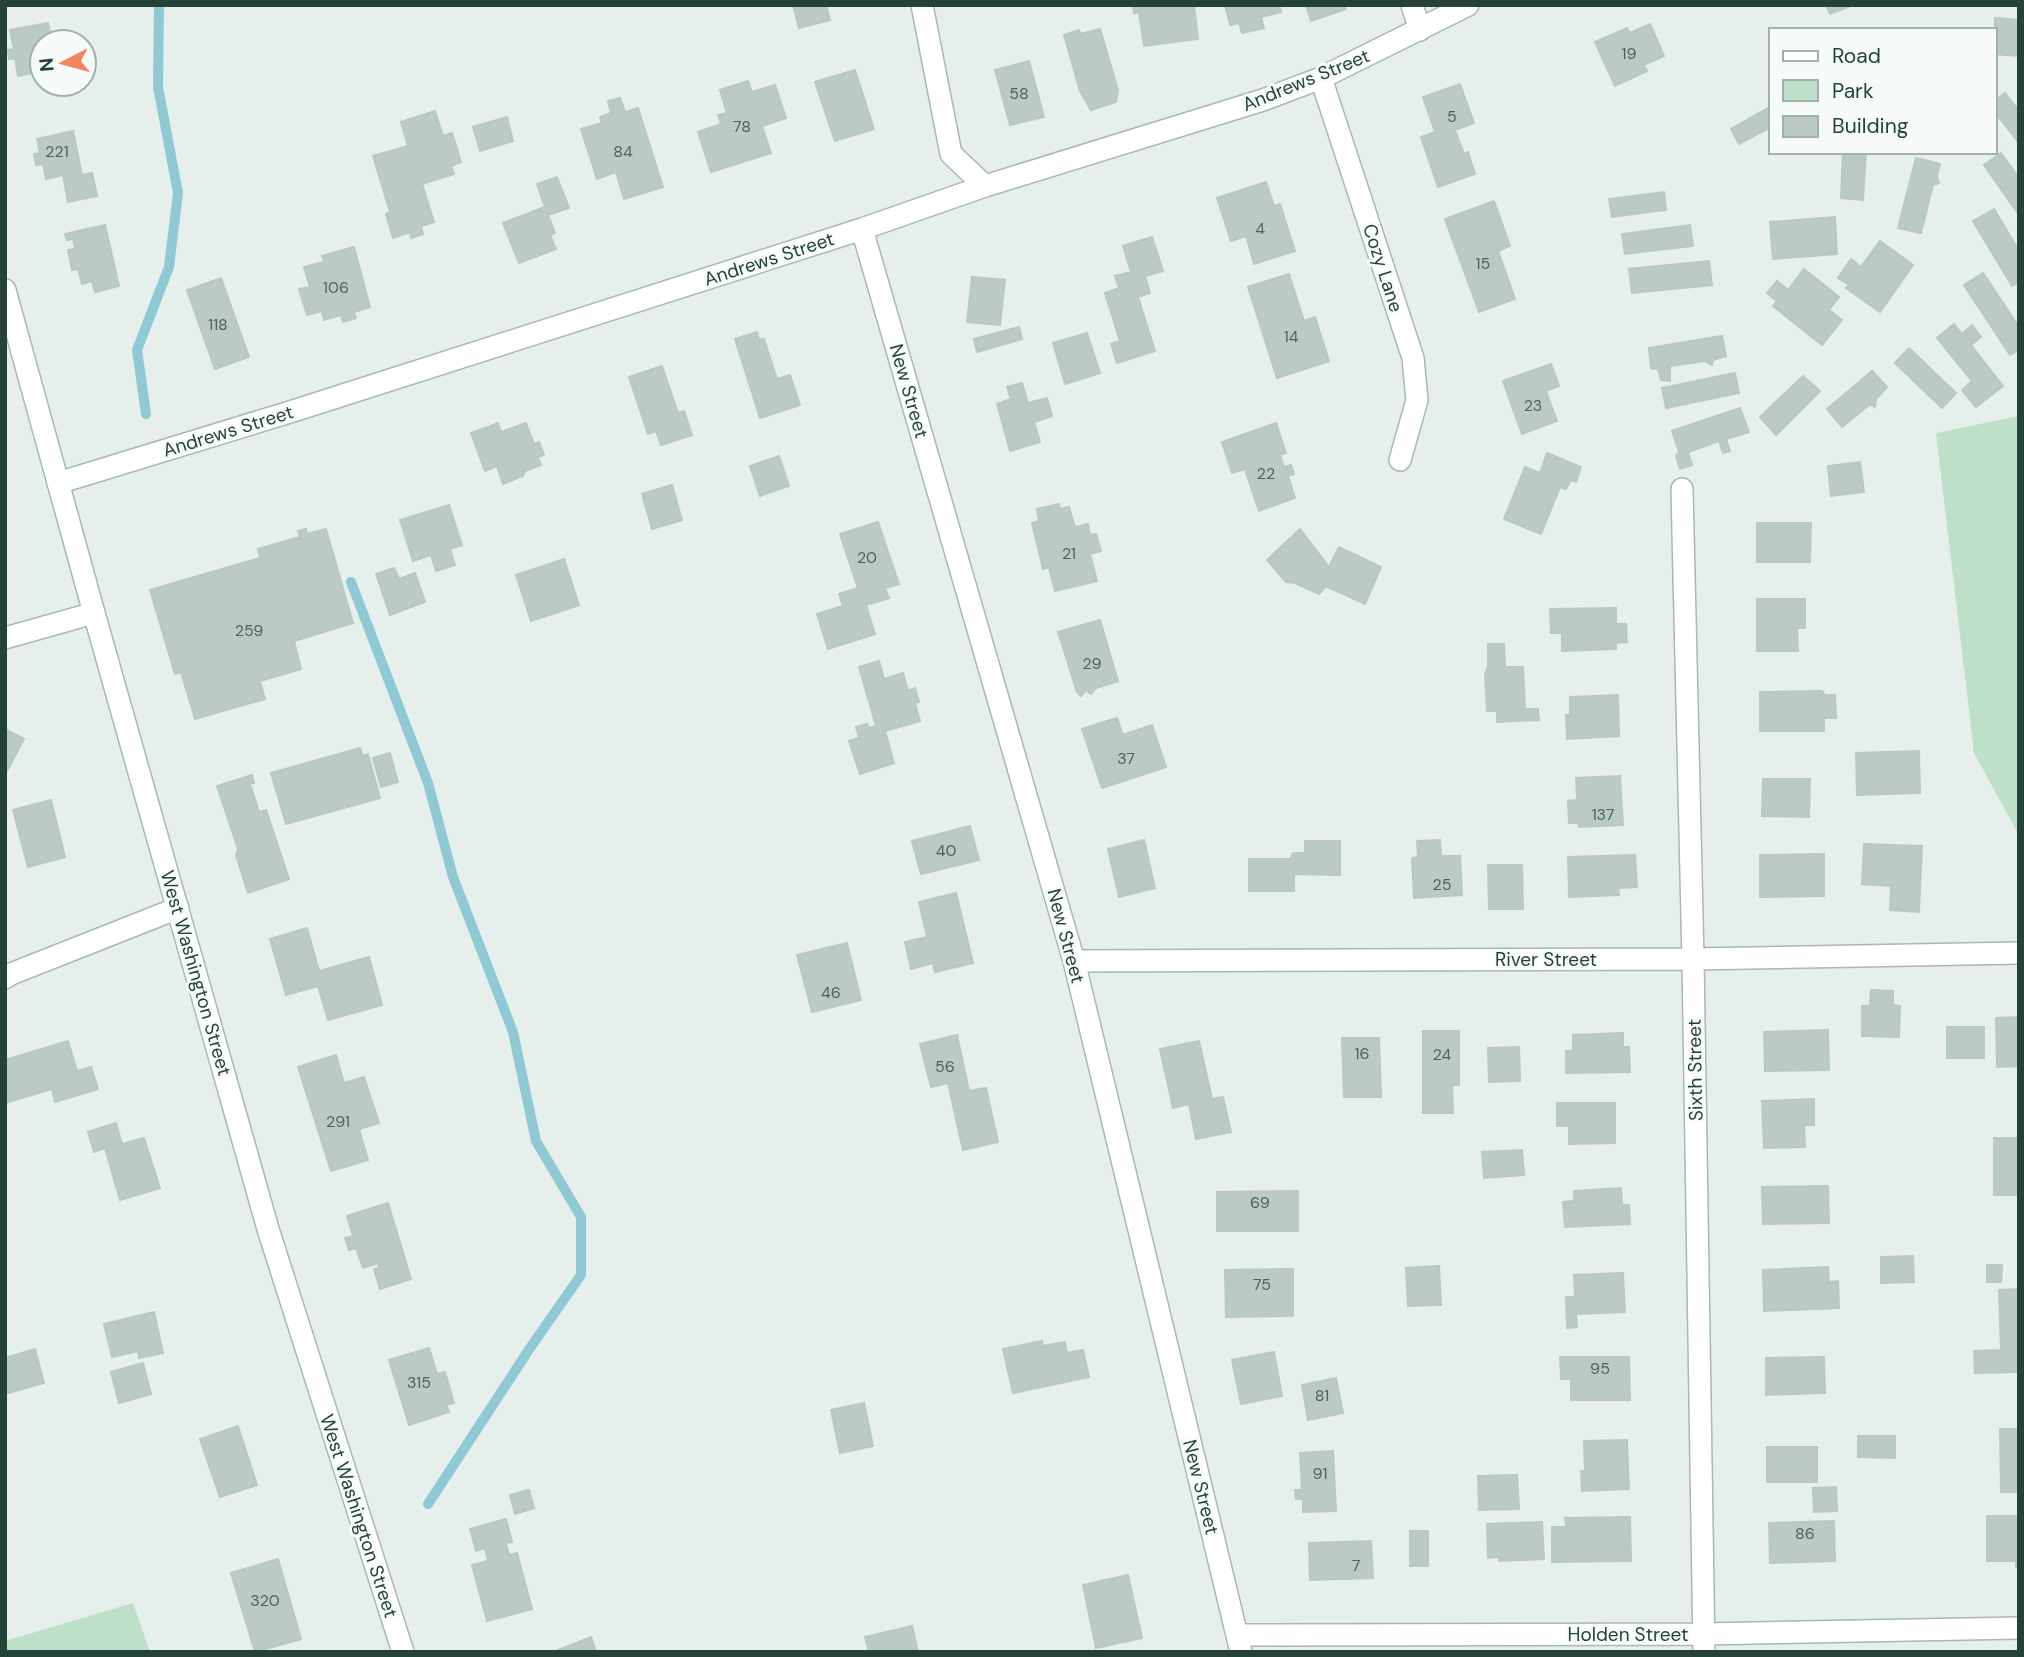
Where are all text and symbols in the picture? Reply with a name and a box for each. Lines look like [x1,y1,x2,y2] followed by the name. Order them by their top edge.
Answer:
[28,28,98,98] north arrow
[1769,28,1996,154] legend
[1832,42,1881,70] text: Road
[1239,43,1373,117] street label: Andrews Street
[1621,43,1637,64] house number: 19
[33,57,60,73] text: N
[1832,77,1874,105] text: Park
[1009,83,1029,104] house number: 58
[1447,106,1457,127] house number: 5
[1832,112,1909,140] text: Building
[733,116,751,137] house number: 78
[45,141,69,162] house number: 221
[613,141,633,162] house number: 84
[1255,218,1265,239] house number: 4
[1357,221,1409,315] street label: Cozy Lane
[701,226,837,292] street label: Andrews Street
[1476,253,1490,274] house number: 15
[323,277,349,298] house number: 106
[208,314,228,335] house number: 118
[1284,326,1299,347] house number: 14
[884,341,934,441] street label: New Street
[1524,395,1542,416] house number: 23
[160,399,296,463] street label: Andrews Street
[1257,463,1275,484] house number: 22
[1062,543,1076,564] house number: 21
[857,547,877,568] house number: 20
[235,620,263,641] house number: 259
[1082,653,1102,674] house number: 29
[1117,748,1135,769] house number: 37
[1592,804,1614,825] house number: 137
[936,840,956,861] house number: 40
[155,867,237,1079] street label: West Washington Street
[1433,874,1451,895] house number: 25
[1041,886,1091,986] street label: New Street
[1495,947,1597,972] street label: River Street
[821,982,841,1003] house number: 46
[1682,1019,1708,1121] street label: Sixth Street
[1354,1043,1370,1064] house number: 16
[1433,1044,1452,1065] house number: 24
[935,1056,955,1077] house number: 56
[326,1111,350,1132] house number: 291
[1250,1192,1270,1213] house number: 69
[1253,1274,1271,1295] house number: 75
[1590,1358,1610,1379] house number: 95
[407,1372,431,1393] house number: 315
[1315,1385,1329,1406] house number: 81
[314,1411,404,1621] street label: West Washington Street
[1177,1437,1225,1537] street label: New Street
[1313,1463,1327,1484] house number: 91
[1795,1523,1815,1544] house number: 86
[1352,1555,1360,1576] house number: 7
[250,1590,280,1611] house number: 320
[1568,1622,1688,1647] street label: Holden Street

